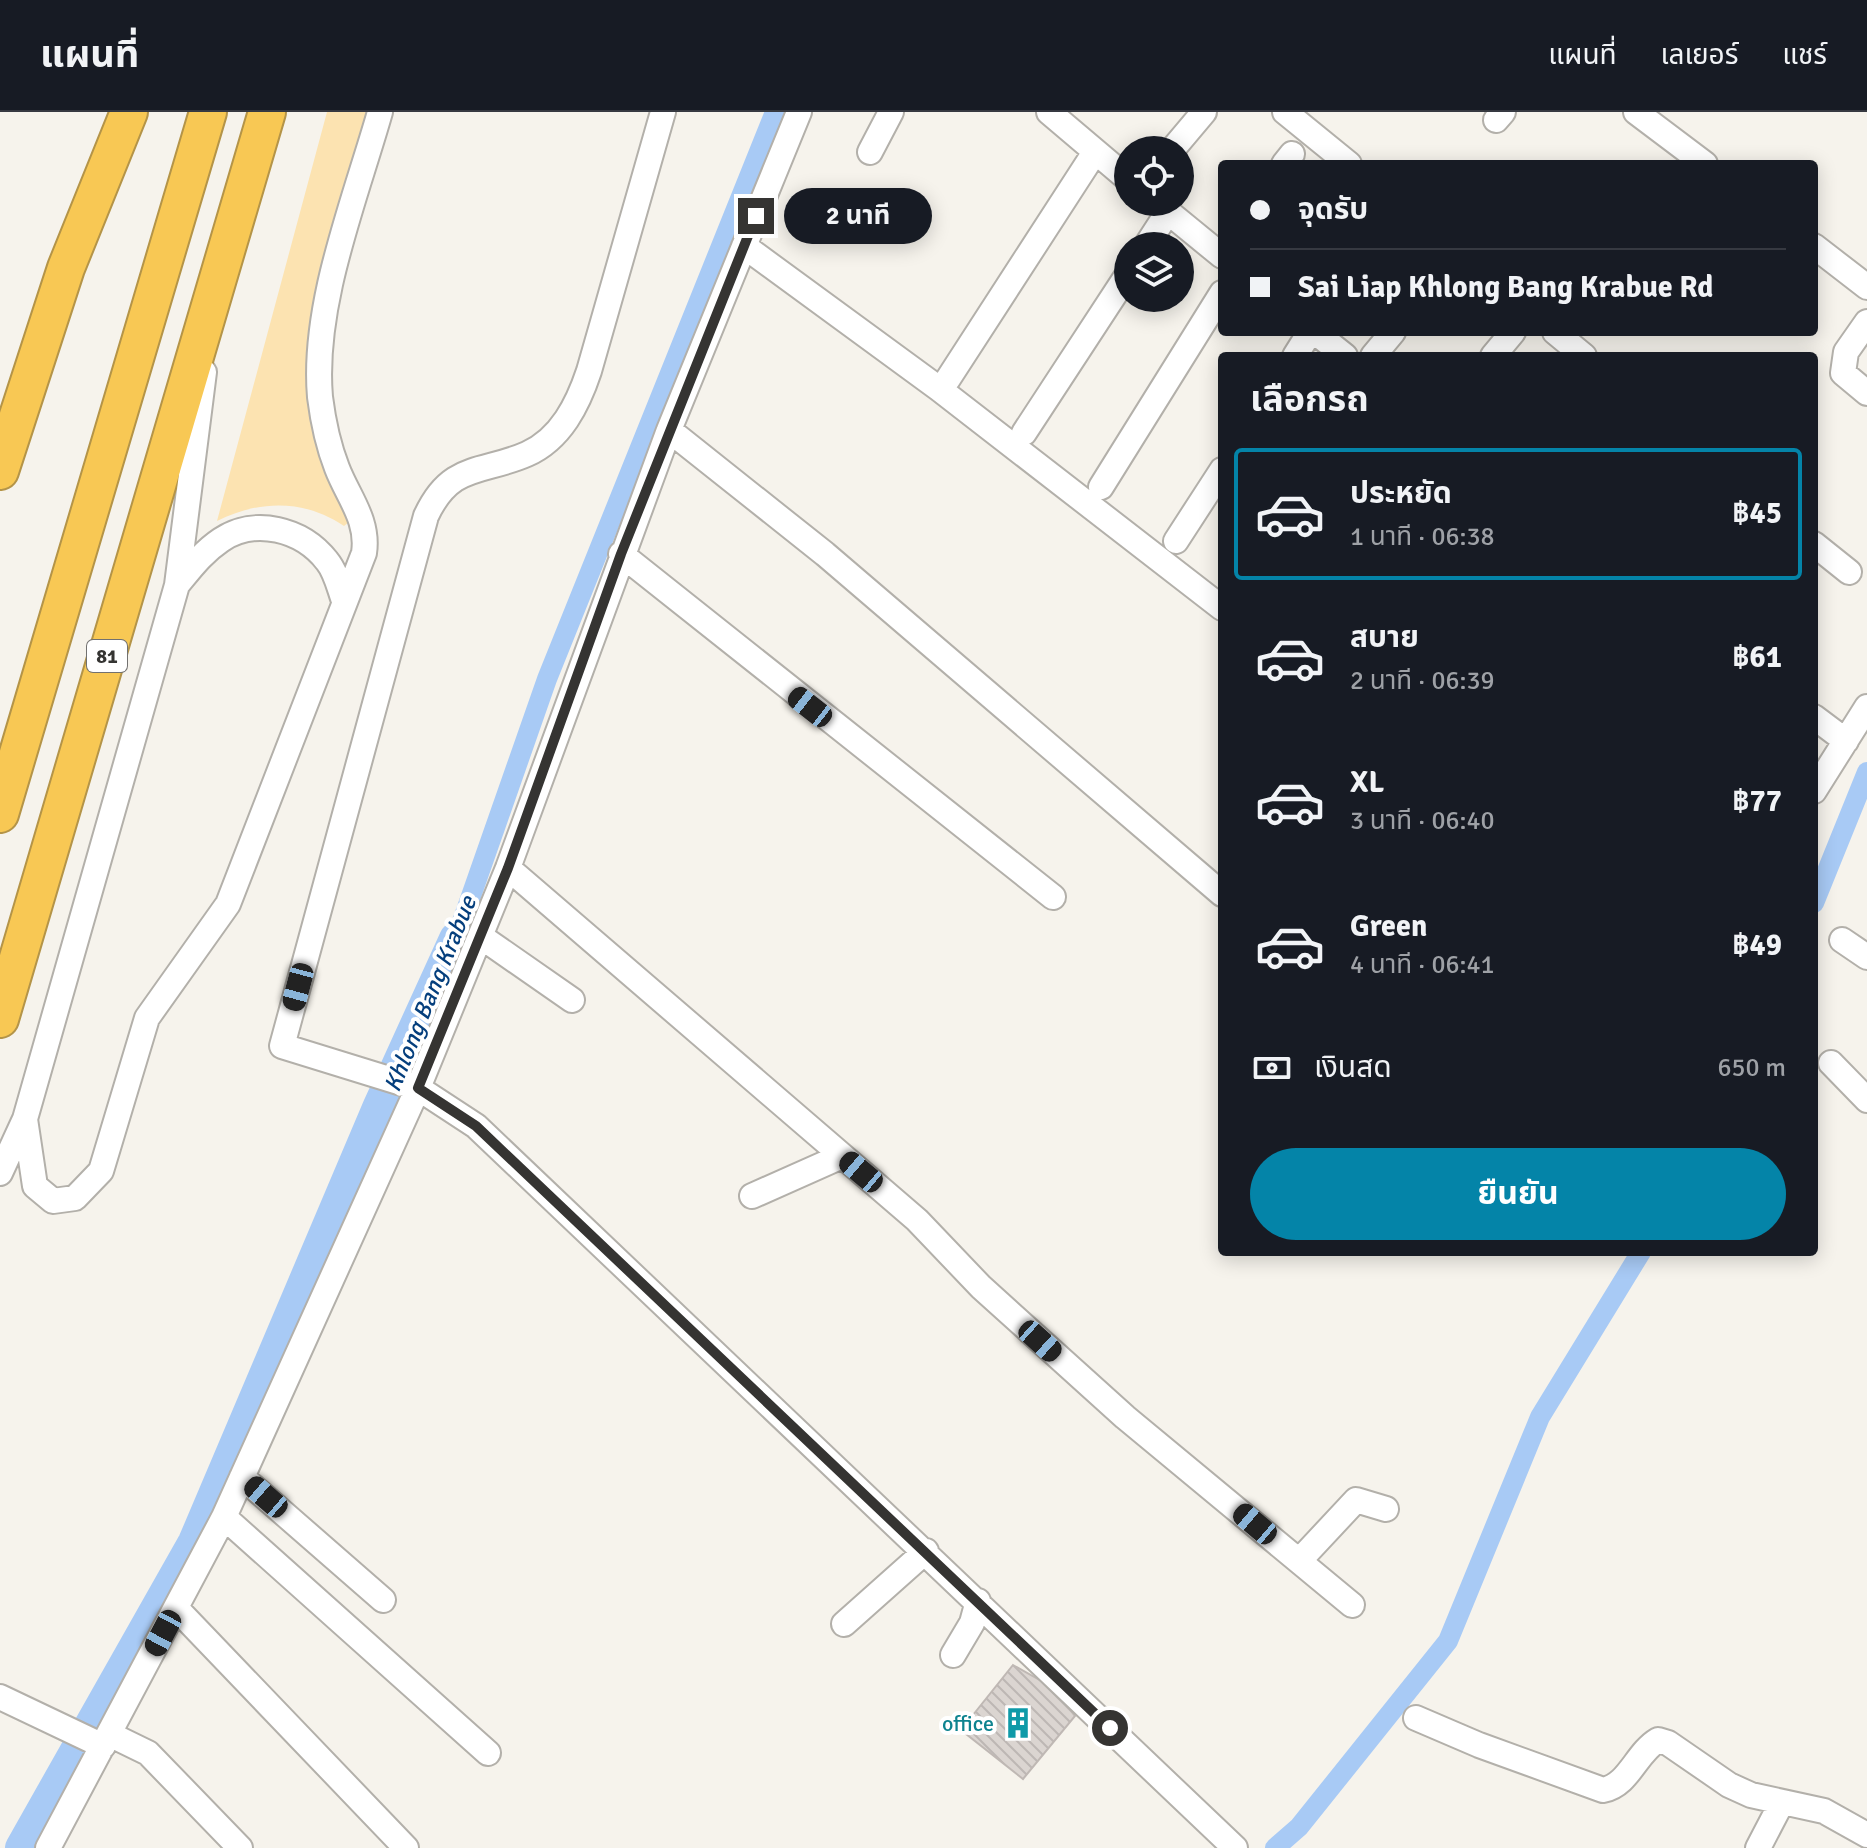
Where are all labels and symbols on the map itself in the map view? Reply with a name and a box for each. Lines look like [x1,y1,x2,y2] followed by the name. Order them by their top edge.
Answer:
[784,188,932,244] callout: 2 นาที
[738,198,774,234] route end
[87,640,127,672] road number: 81
[784,683,836,731] car
[377,891,483,1096] water label: Khlong Bang Krabue
[280,961,316,1013] car
[835,1147,887,1197] car
[1014,1316,1066,1366] car
[240,1472,292,1522] car
[1229,1499,1281,1549] car
[141,1606,185,1660] car
[1001,1706,1035,1740] building icon: office
[942,1710,994,1737] place label: office
[1092,1710,1128,1746] route start

